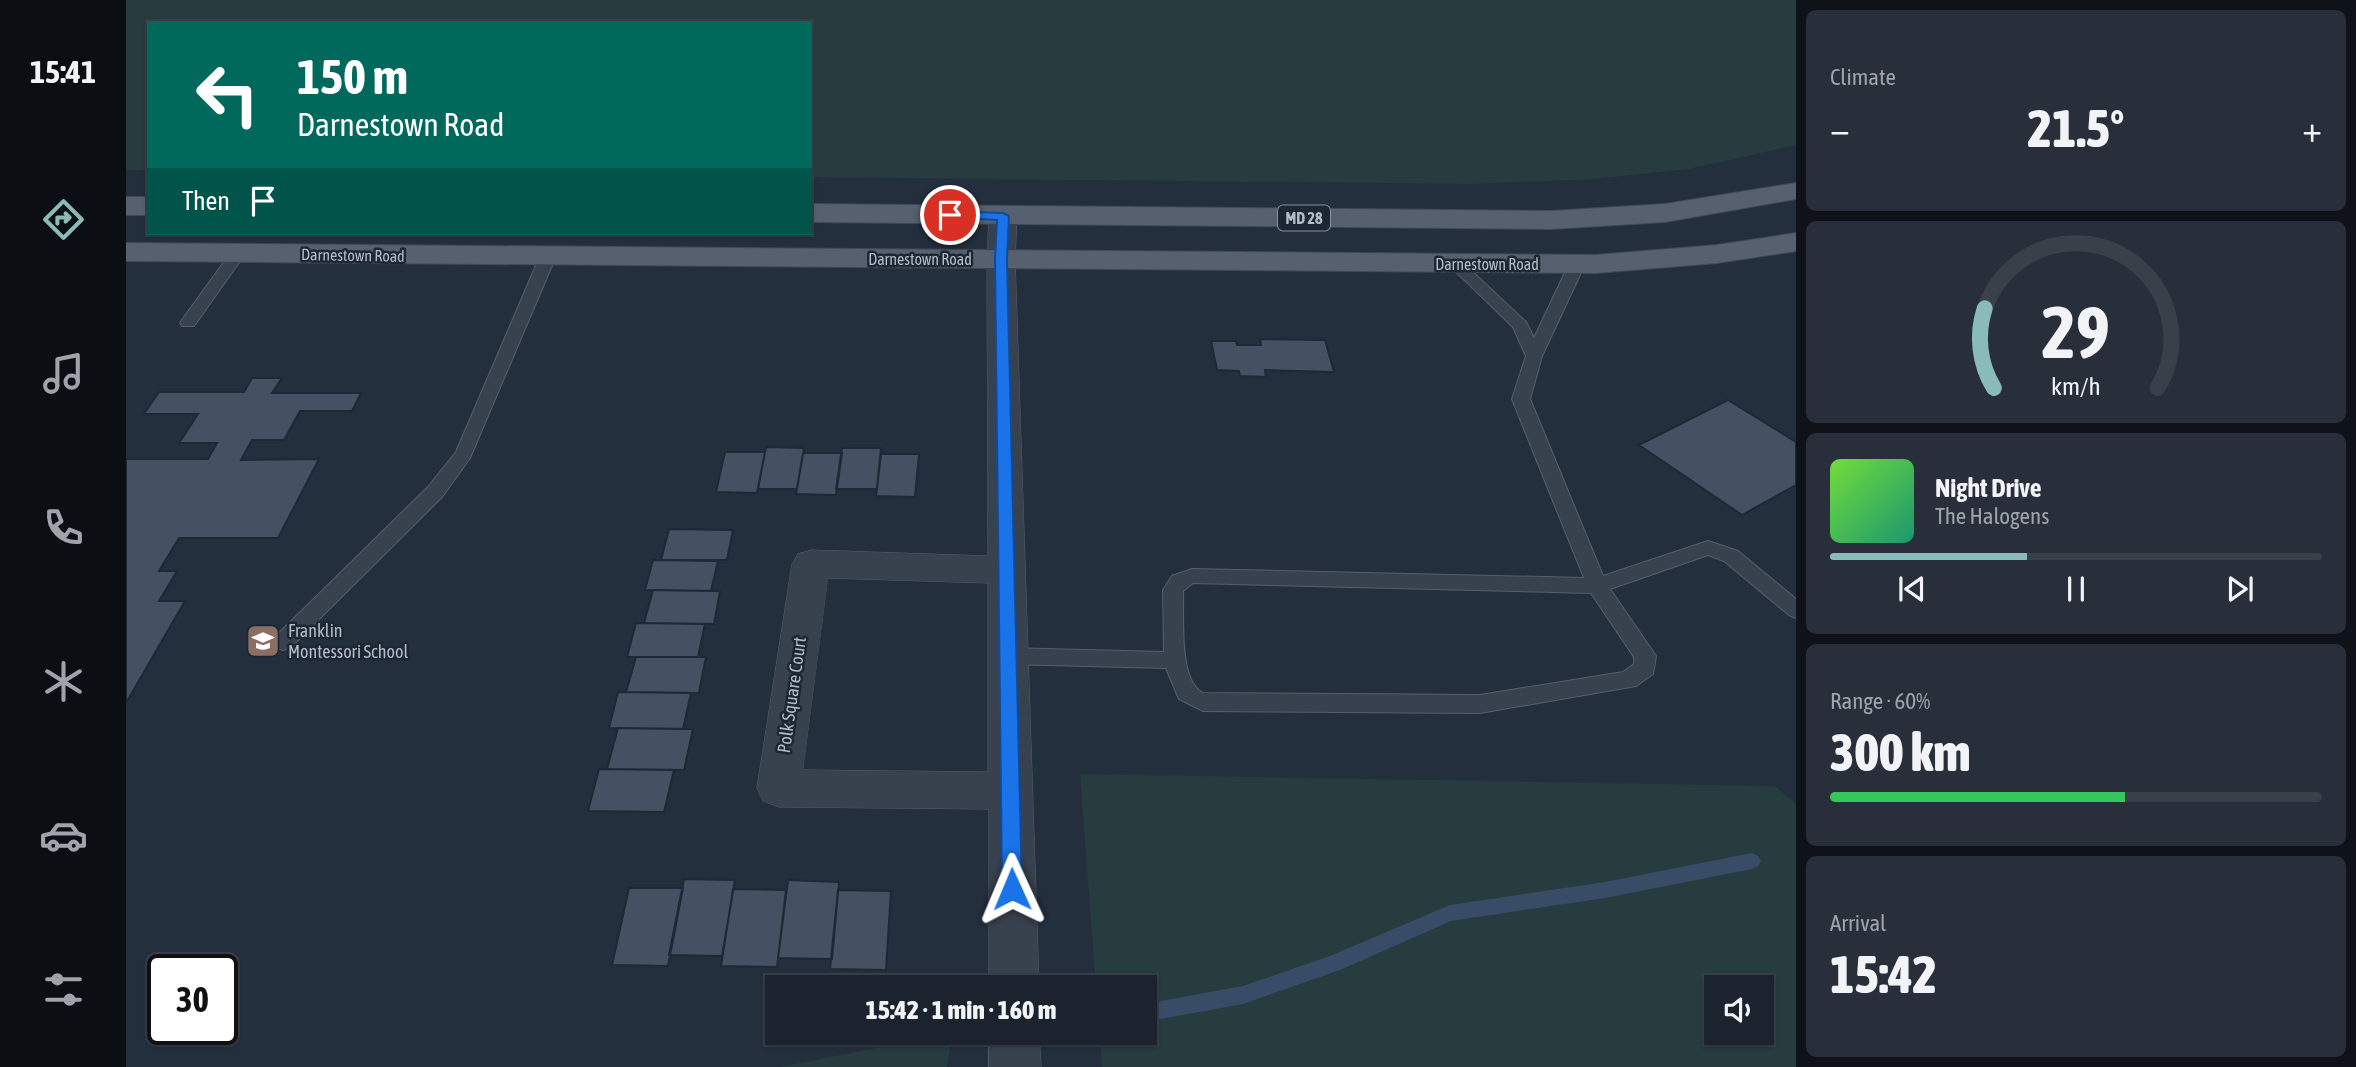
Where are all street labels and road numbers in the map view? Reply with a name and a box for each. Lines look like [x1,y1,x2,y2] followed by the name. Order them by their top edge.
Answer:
[1278,206,1330,230] road number: MD 28
[301,245,405,265] street label: Darnestown Road
[868,250,972,268] street label: Darnestown Road
[1435,255,1539,273] street label: Darnestown Road
[773,636,810,754] street label: Polk Square Court

